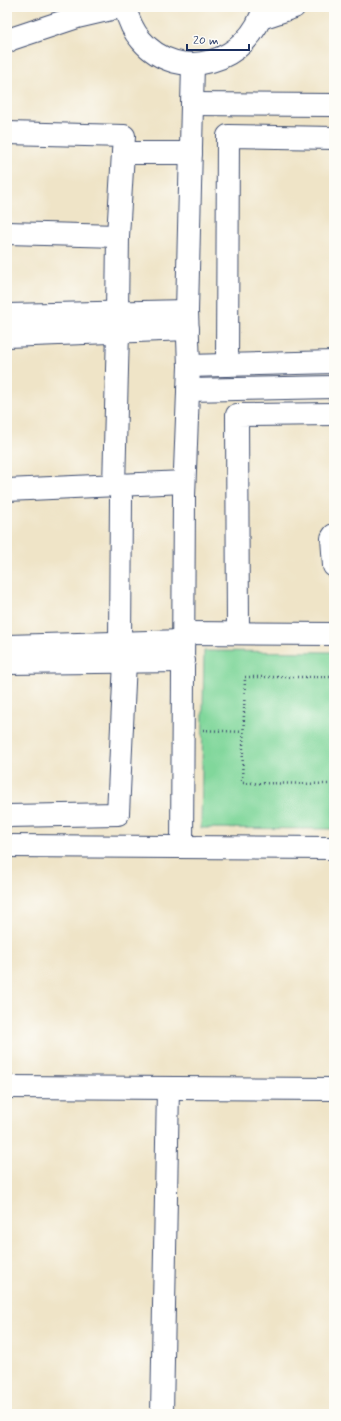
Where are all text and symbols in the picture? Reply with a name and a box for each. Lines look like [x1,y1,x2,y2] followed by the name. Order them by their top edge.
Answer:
[187,26,249,52] scale bar
[193,33,219,49] text: 20 m

